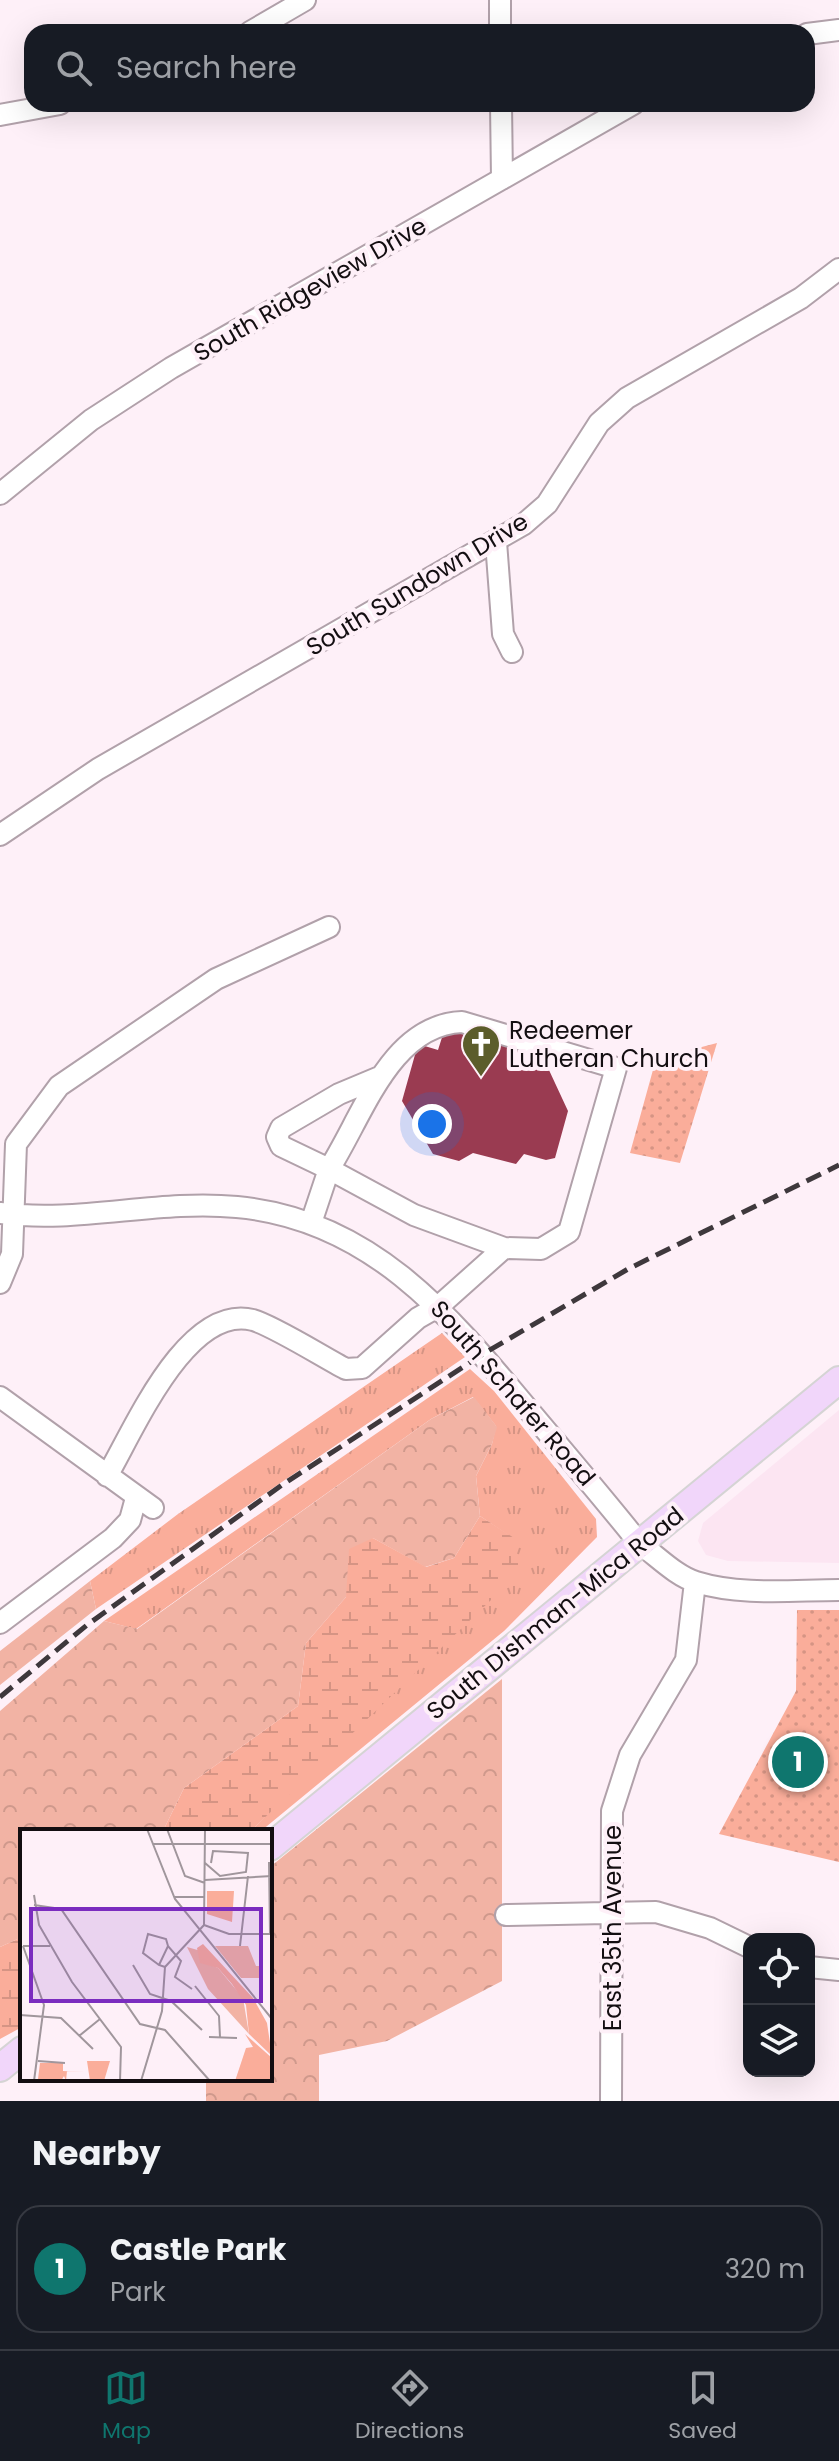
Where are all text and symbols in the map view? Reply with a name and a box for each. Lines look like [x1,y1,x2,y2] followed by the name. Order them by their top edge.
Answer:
[24,24,815,112] search box
[52,46,96,90] icon: search
[116,46,297,89] text: Search here
[188,209,432,369] street label: South Ridgeview Drive
[300,505,534,663] street label: South Sundown Drive
[509,1014,709,1075] place label: Redeemer Lutheran Church
[460,1023,502,1078] church icon: Redeemer Lutheran Church
[412,1104,452,1144] your location
[423,1293,603,1493] street label: South Schafer Road
[420,1499,690,1727] street label: South Dishman-Mica Road
[772,1732,824,1792] pin: 1
[596,1825,629,2031] street label: East 35th Avenue
[20,1829,272,2081] inset map
[743,1933,815,2077] map controls
[743,1933,815,2005] button: locate
[743,2005,815,2077] button: layers
[32,2129,161,2177] text: Nearby
[110,2228,286,2271] text: Castle Park
[55,2251,65,2287] text: 1
[725,2251,805,2287] text: 320 m
[110,2274,166,2310] text: Park
[102,2366,151,2447] tab: Map
[355,2366,464,2447] tab: Directions
[668,2366,737,2447] tab: Saved

